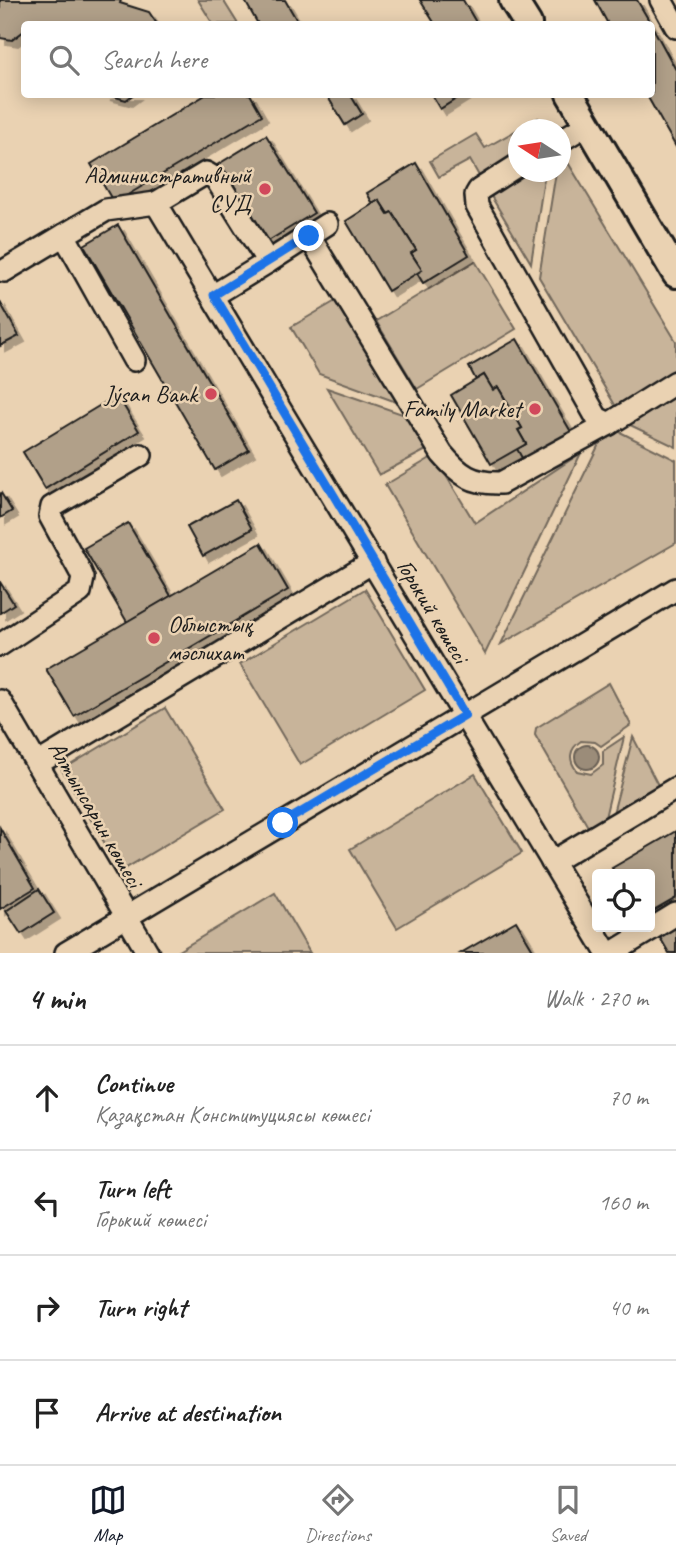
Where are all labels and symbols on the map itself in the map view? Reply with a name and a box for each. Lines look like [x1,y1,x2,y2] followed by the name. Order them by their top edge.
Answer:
[508,119,571,182] north arrow
[84,160,253,218] place label: Административный СУД
[257,181,273,197] marker: Административный СУД
[293,220,324,251] route end
[104,379,199,409] place label: Jýsan Bank
[203,386,219,402] marker: Jýsan Bank
[403,394,524,424] place label: Family Мarket
[527,401,543,417] marker: Family Мarket
[390,554,477,671] street label: Горький көшесі
[168,609,254,667] place label: Облыстық мәслихат
[146,630,162,646] marker: Облыстық мәслихат
[42,735,151,895] street label: Алтынсарин көшесі
[267,807,298,838] route start

